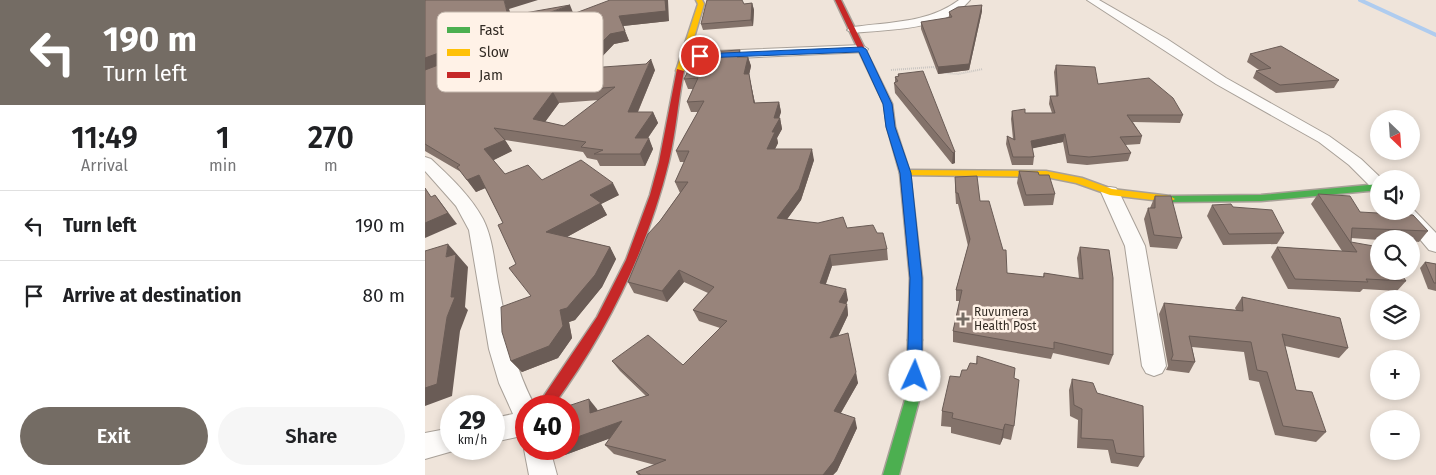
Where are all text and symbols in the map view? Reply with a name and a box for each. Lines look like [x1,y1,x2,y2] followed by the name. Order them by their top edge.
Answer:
[437,12,603,92] legend
[103,18,197,60] text: 190 m
[20,20,85,85] icon: left
[479,22,505,39] text: Fast
[679,35,721,77] pin
[686,42,714,70] icon: arrive
[479,44,509,61] text: Slow
[103,60,187,87] text: Turn left
[479,67,503,84] text: Jam
[1370,110,1420,160] north arrow
[1370,110,1420,460] map controls
[71,120,138,156] text: 11:49
[216,120,230,156] text: 1
[308,120,354,156] text: 270
[81,156,128,175] text: Arrival
[209,156,237,175] text: min
[324,156,338,175] text: m
[1370,170,1420,220] button: sound
[20,212,48,240] icon: left
[63,214,137,237] text: Turn left
[355,214,405,237] text: 190 m
[1370,230,1420,280] button: search
[20,282,48,310] icon: arrive
[63,284,242,307] text: Arrive at destination
[363,284,405,307] text: 80 m
[1370,290,1420,340] button: layers
[974,305,1037,333] place label: Ruvumera Health Post
[956,312,970,326] marker: Ruvumera Health Post
[888,349,940,401] position arrow
[1370,350,1420,400] button: +
[515,395,580,460] speed limit sign: 40
[459,406,486,436] text: 29
[20,407,208,465] button: Exit
[218,407,405,465] button: Share
[1370,410,1420,460] button: −
[458,433,487,447] text: km/h

